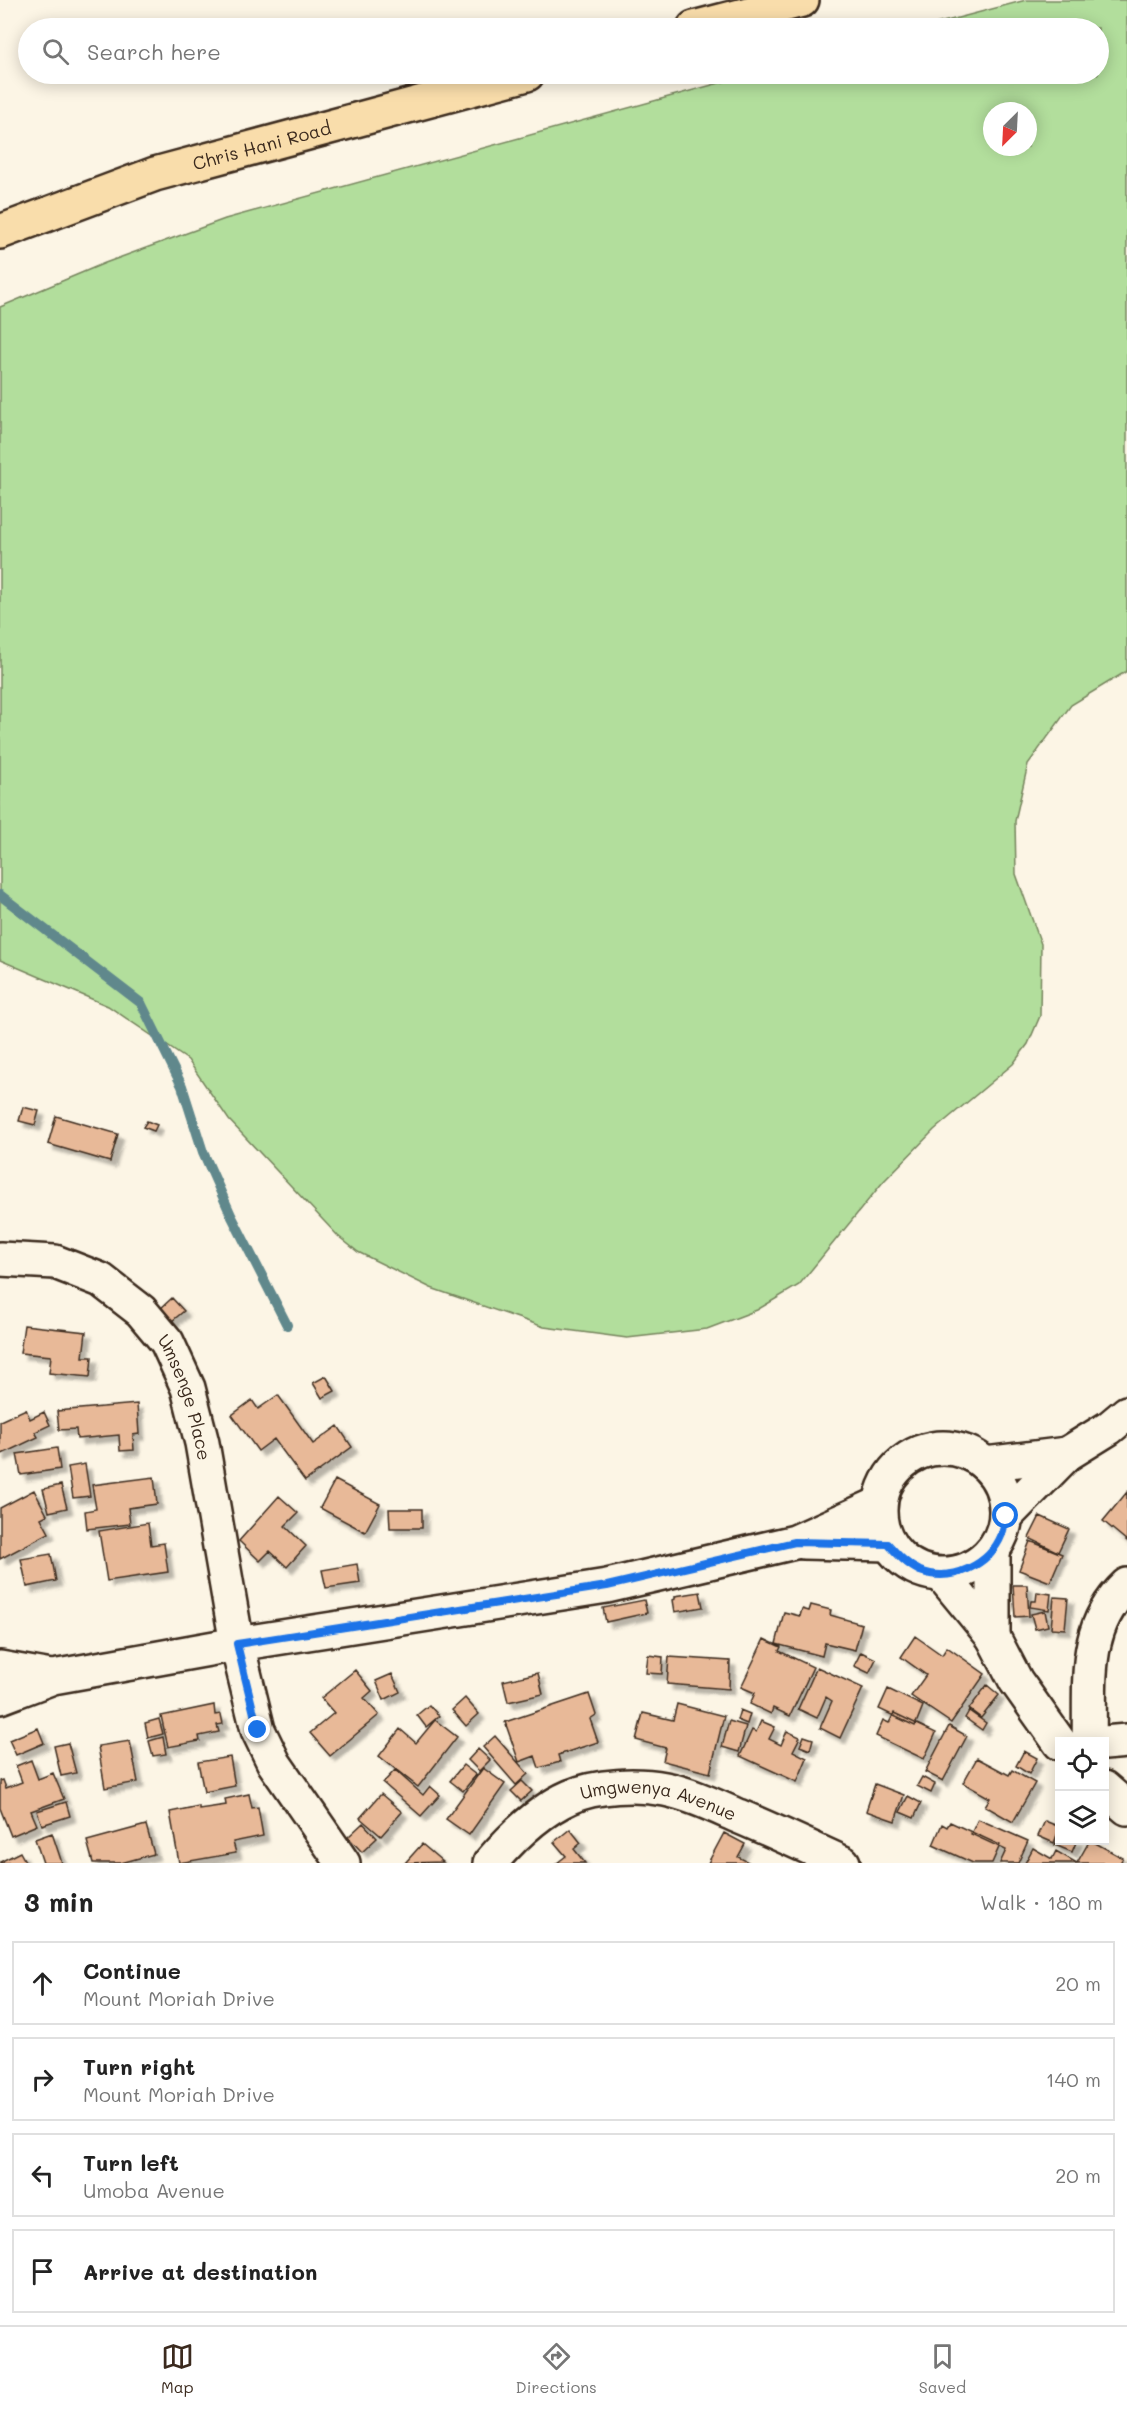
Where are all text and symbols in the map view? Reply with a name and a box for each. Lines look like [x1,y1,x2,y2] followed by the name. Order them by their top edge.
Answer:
[18,18,1109,84] search box
[39,35,72,68] icon: search
[87,37,221,66] text: Search here
[983,102,1037,156] north arrow
[190,115,334,175] street label: Chris Hani Road
[153,1328,217,1462] street label: Umsenge Place
[992,1502,1018,1528] route start
[244,1716,270,1742] route end
[1055,1737,1109,1845] map controls
[1055,1737,1109,1791] button: locate
[577,1774,740,1826] street label: Umgwenya Avenue
[1055,1791,1109,1845] button: layers
[24,1885,93,1919] text: 3 min
[980,1889,1103,1915] text: Walk · 180 m
[83,1956,181,1985] text: Continue
[26,1967,59,2000] icon: ahead
[1055,1970,1101,1996] text: 20 m
[83,1985,275,2011] text: Mount Moriah Drive
[83,2052,195,2081] text: Turn right
[26,2063,59,2096] icon: right
[1046,2066,1101,2092] text: 140 m
[83,2081,275,2107] text: Mount Moriah Drive
[83,2148,179,2177] text: Turn left
[26,2159,59,2192] icon: left
[1055,2162,1101,2188] text: 20 m
[83,2177,225,2203] text: Umoba Avenue
[26,2255,59,2288] icon: arrive
[83,2257,318,2286] text: Arrive at destination
[161,2340,194,2397] tab: Map
[516,2340,597,2397] tab: Directions
[919,2340,966,2397] tab: Saved

